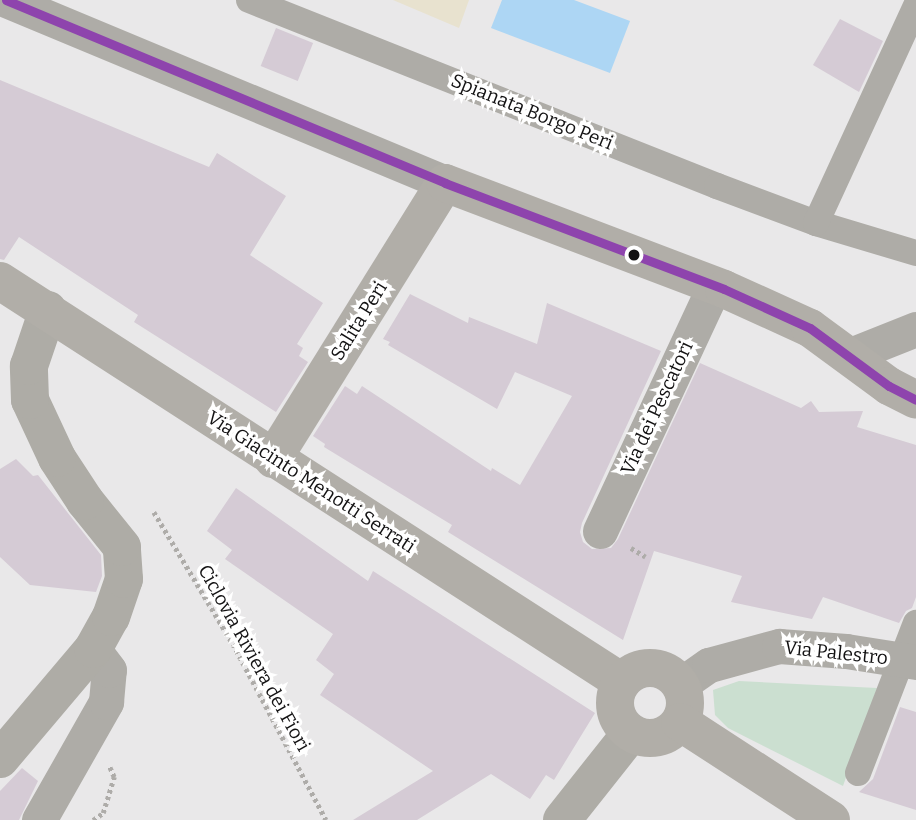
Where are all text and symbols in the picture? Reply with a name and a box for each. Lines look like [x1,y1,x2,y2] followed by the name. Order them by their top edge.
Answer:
[448,69,616,155] street label: Spianata Borgo Peri
[627,248,641,262] unlabelled marker
[326,277,392,365] street label: Salita Peri
[616,338,698,478] street label: Via dei Pescatori
[203,406,419,558] street label: Via Giacinto Menotti Serrati
[193,561,315,755] street label: Ciclovia Riviera dei Fiori
[783,636,889,670] street label: Via Palestro

